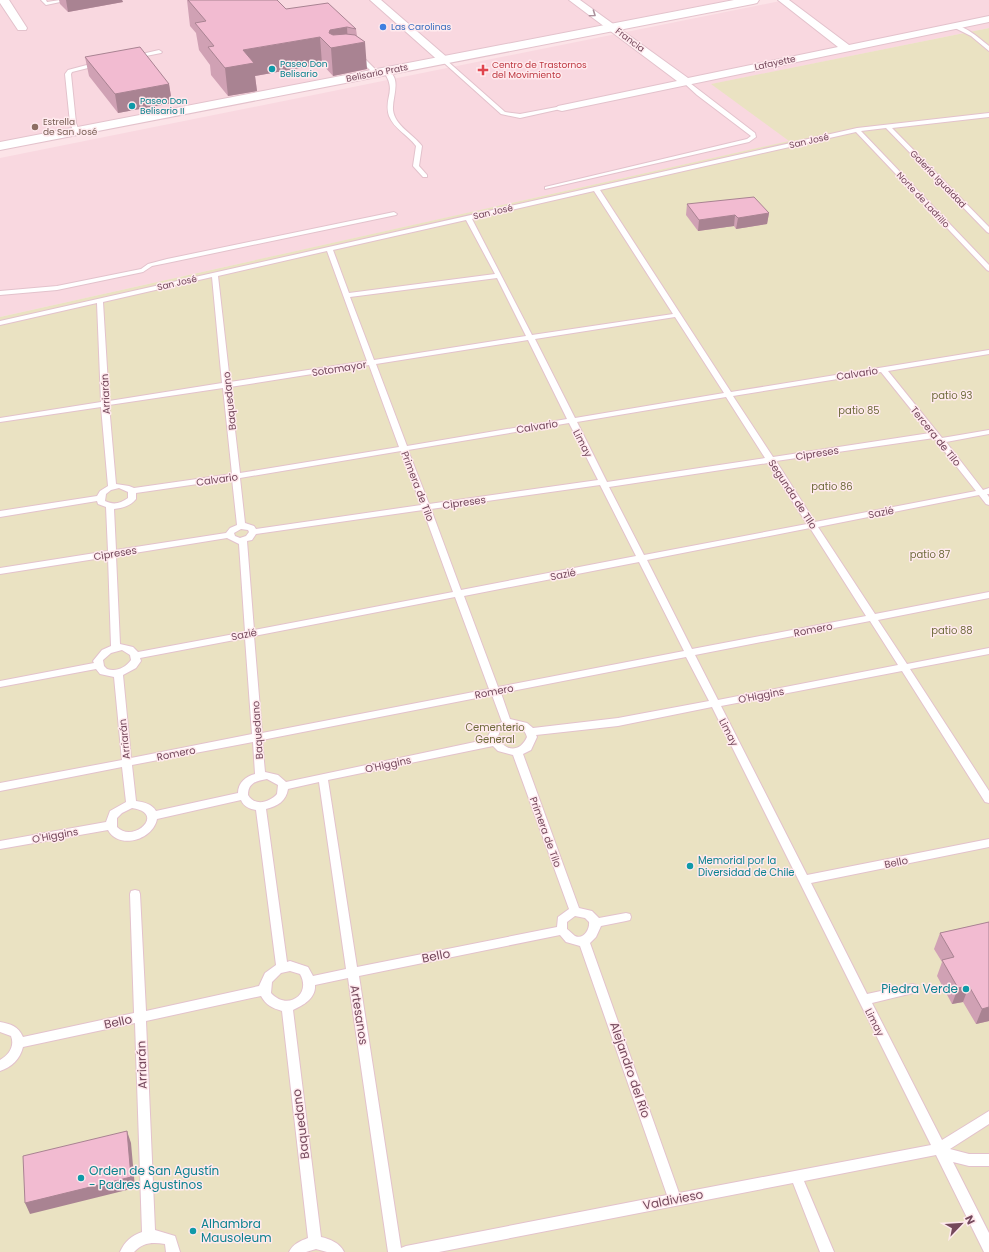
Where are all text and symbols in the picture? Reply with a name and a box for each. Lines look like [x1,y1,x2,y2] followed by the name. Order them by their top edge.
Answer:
[589,9,596,16] one-way arrow
[391,21,451,33] place label: Las Carolinas
[378,22,388,32] marker: Las Carolinas
[613,25,647,55] street label: Francia
[753,53,797,73] street label: Lafayette
[280,58,328,80] place label: Paseo Don Belisario
[492,59,587,81] place label: Centro de Trastornos del Movimiento
[345,61,409,85] street label: Belisario Prats
[267,64,277,74] marker: Paseo Don Belisario
[477,64,489,76] marker: Centro de Trastornos del Movimiento
[140,95,188,117] place label: Paseo Don Belisario II
[127,101,137,111] marker: Paseo Don Belisario II
[43,116,98,138] place label: Estrella de San José
[30,122,40,132] marker: Estrella de San José
[788,131,830,151] street label: San José
[907,148,969,210] street label: Galería Igualdad
[894,169,952,231] street label: Norte de Ladrillo
[472,202,514,222] street label: San José
[156,273,198,293] street label: San José
[311,357,368,380] street label: Sotomayor
[835,363,879,384] street label: Calvario
[219,371,240,431] street label: Baquedano
[97,373,114,414] street label: Arriarán
[932,388,973,403] park label: patio 93
[838,403,880,418] park label: patio 85
[907,403,964,469] street label: Tercera de Tilo
[515,416,559,437] street label: Calvario
[569,427,596,460] street label: Limay
[794,443,840,464] street label: Cipreses
[397,449,438,523] street label: Primera de Tilo
[764,457,821,532] street label: Segunda de TIlo
[195,469,239,490] street label: Calvario
[811,479,853,494] park label: patio 86
[441,492,487,513] street label: Cipreses
[867,503,895,522] street label: Sazié
[92,543,138,564] street label: Cipreses
[910,547,951,562] park label: patio 87
[549,565,577,584] street label: Sazié
[792,618,834,641] street label: Romero
[931,623,973,638] park label: patio 88
[230,625,258,644] street label: Sazié
[473,680,515,703] street label: Romero
[737,684,785,707] street label: O'Higgins
[248,700,267,760] street label: Baquedano
[715,716,742,749] street label: Limay
[115,718,134,760] street label: Arriarán
[465,720,525,747] park label: Cementerio General
[155,742,197,765] street label: Romero
[364,752,412,777] street label: O'Higgins
[526,795,565,870] street label: Primera de Tilo
[31,824,79,847] street label: O'Higgins
[698,853,795,880] place label: Memorial por la Diversidad de Chile
[883,853,909,872] street label: Bello
[685,861,695,871] marker: Memorial por la Diversidad de Chile
[420,944,452,967] street label: Bello
[881,980,958,997] place label: Piedra Verde
[346,984,373,1046] street label: Artesanos
[961,984,971,994] marker: Piedra Verde
[861,1006,888,1039] street label: Limay
[102,1010,134,1033] street label: Bello
[606,1020,655,1120] street label: Alejandro del Río
[132,1041,151,1089] street label: Arriarán
[288,1088,313,1160] street label: Baquedano
[89,1162,219,1193] place label: Orden de San Agustín - Padres Agustinos
[76,1173,86,1183] marker: Orden de San Agustín - Padres Agustinos
[641,1185,705,1214] street label: Valdivieso
[941,1204,981,1244] north arrow
[961,1213,979,1227] text: N
[201,1215,272,1246] place label: Alhambra Mausoleum
[188,1226,198,1236] marker: Alhambra Mausoleum

